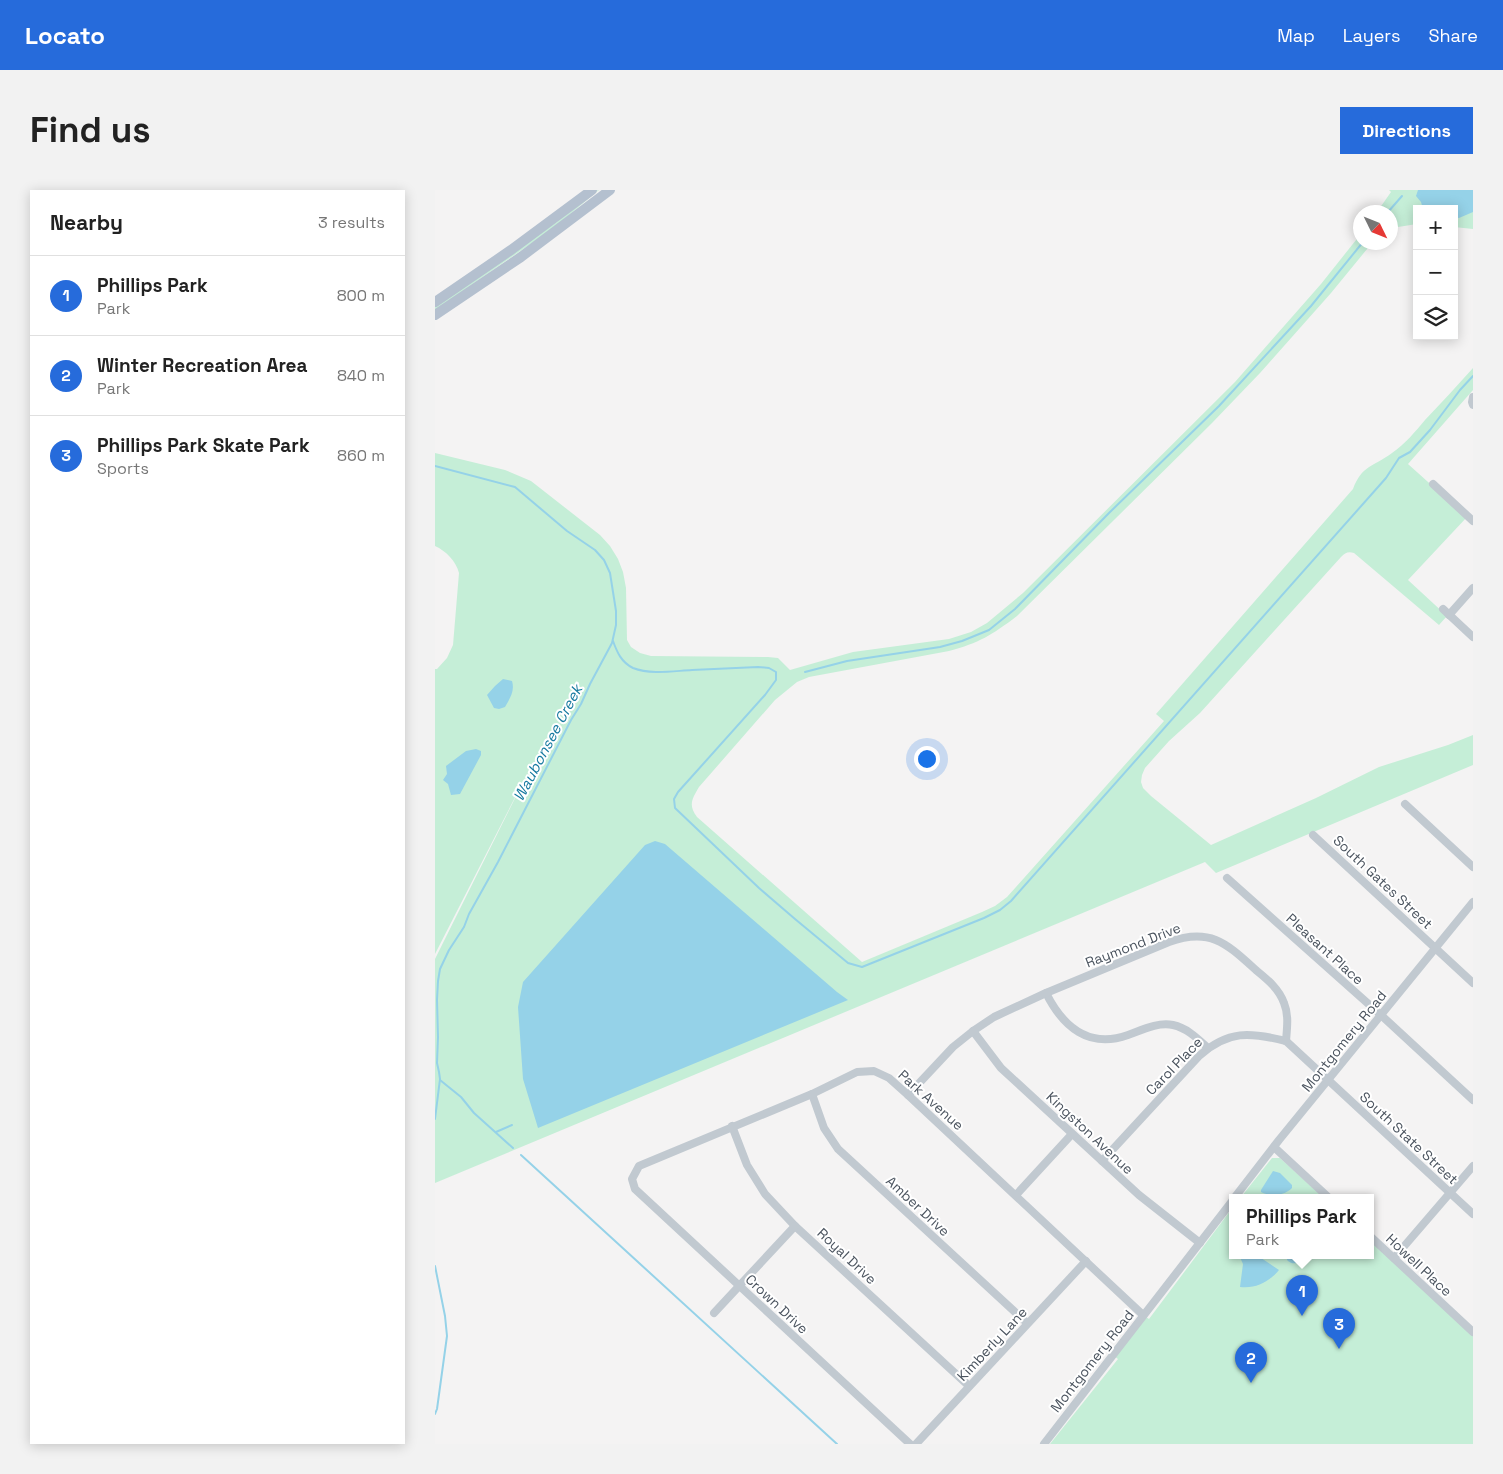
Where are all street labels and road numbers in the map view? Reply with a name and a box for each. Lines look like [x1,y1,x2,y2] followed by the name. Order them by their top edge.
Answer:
[1330,831,1436,933] street label: South Gates Street
[1282,909,1368,989] street label: Pleasant Place
[1083,919,1183,971] street label: Raymond Drive
[1298,987,1390,1095] street label: Montgomery Road
[1142,1033,1206,1099] street label: Carol Place
[895,1066,967,1134] street label: Park Avenue
[1043,1088,1137,1178] street label: Kingston Avenue
[1356,1088,1462,1188] street label: South State Street
[882,1172,954,1240] street label: Amber Drive
[814,1224,880,1288] street label: Royal Drive
[1382,1230,1456,1300] street label: Howell Place
[742,1270,812,1338] street label: Crown Drive
[953,1303,1031,1385] street label: Kimberly Lane
[1046,1306,1138,1416] street label: Montgomery Road

